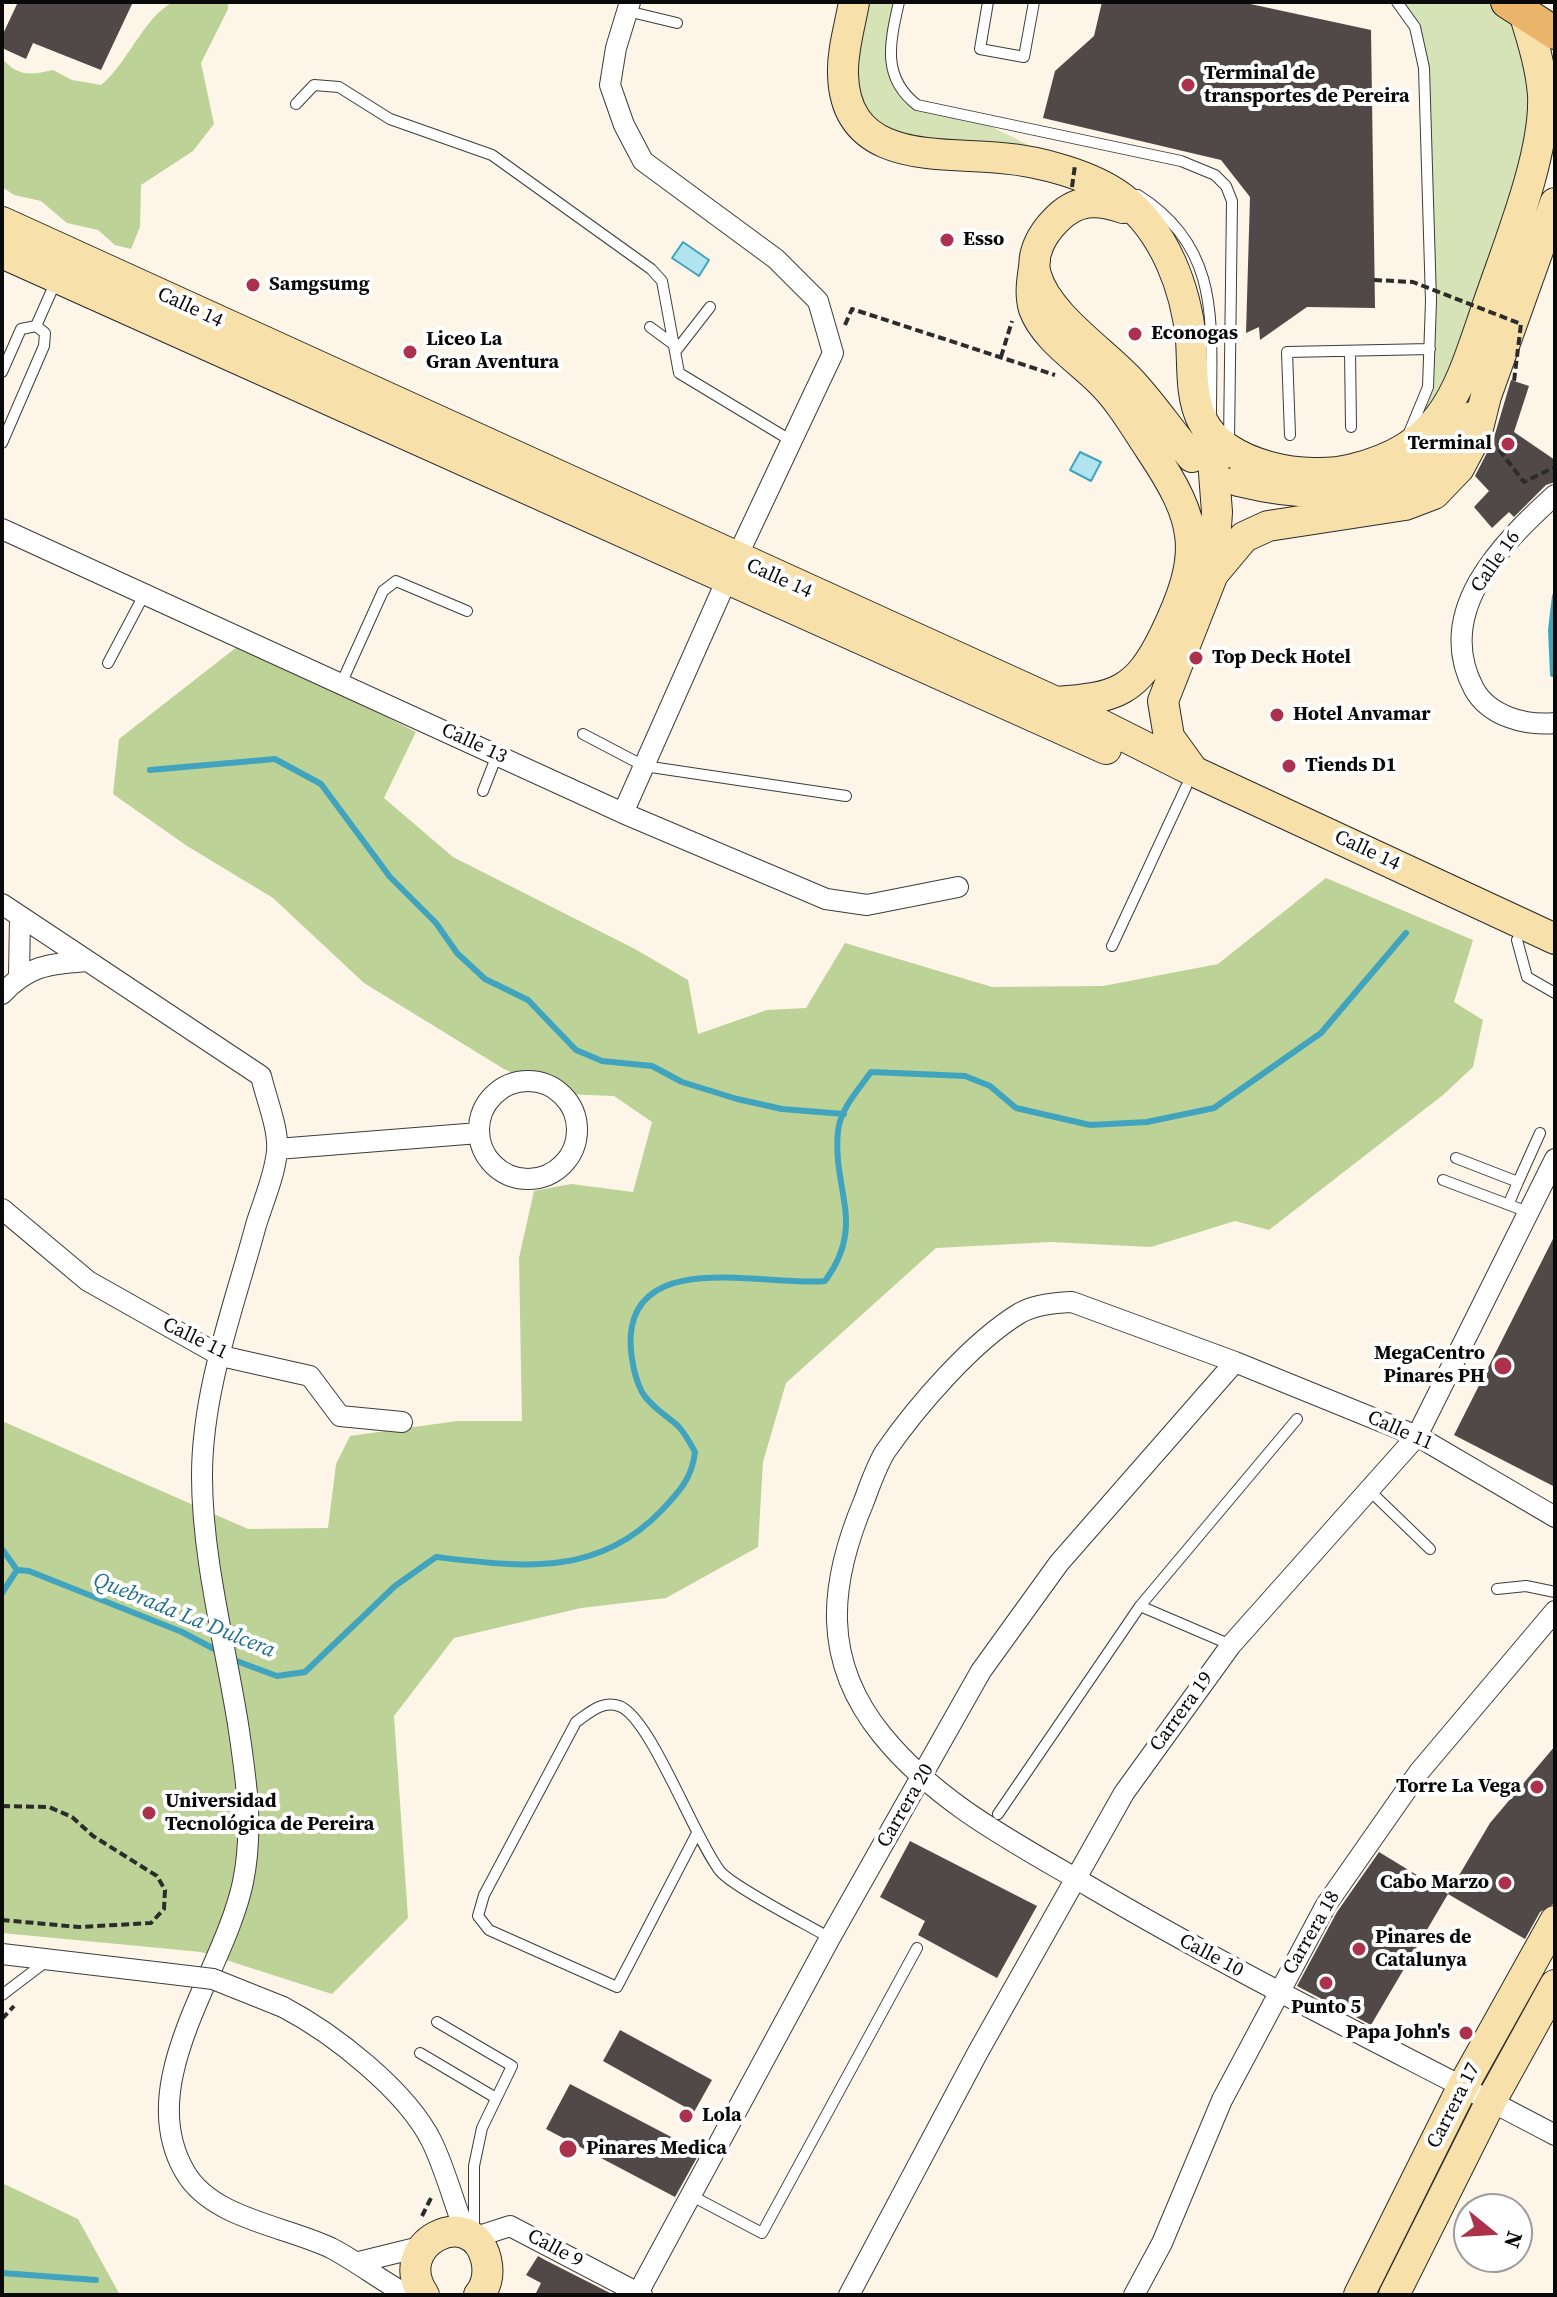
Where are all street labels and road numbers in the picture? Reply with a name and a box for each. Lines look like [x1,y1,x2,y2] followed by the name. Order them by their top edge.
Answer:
[153,282,227,334] street label: Calle 14
[1466,527,1526,597] street label: Calle 16
[742,554,816,604] street label: Calle 14
[437,718,511,770] street label: Calle 13
[1330,825,1404,877] street label: Calle 14
[158,1313,232,1365] street label: Calle 11
[1363,1406,1437,1456] street label: Calle 11
[1145,1667,1219,1757] street label: Carrera 19
[872,1760,940,1852] street label: Carrera 20
[1278,1887,1346,1979] street label: Carrera 18
[1175,1929,1247,1983] street label: Calle 10
[1422,2059,1486,2153] street label: Carrera 17
[523,2224,587,2274] street label: Calle 9

